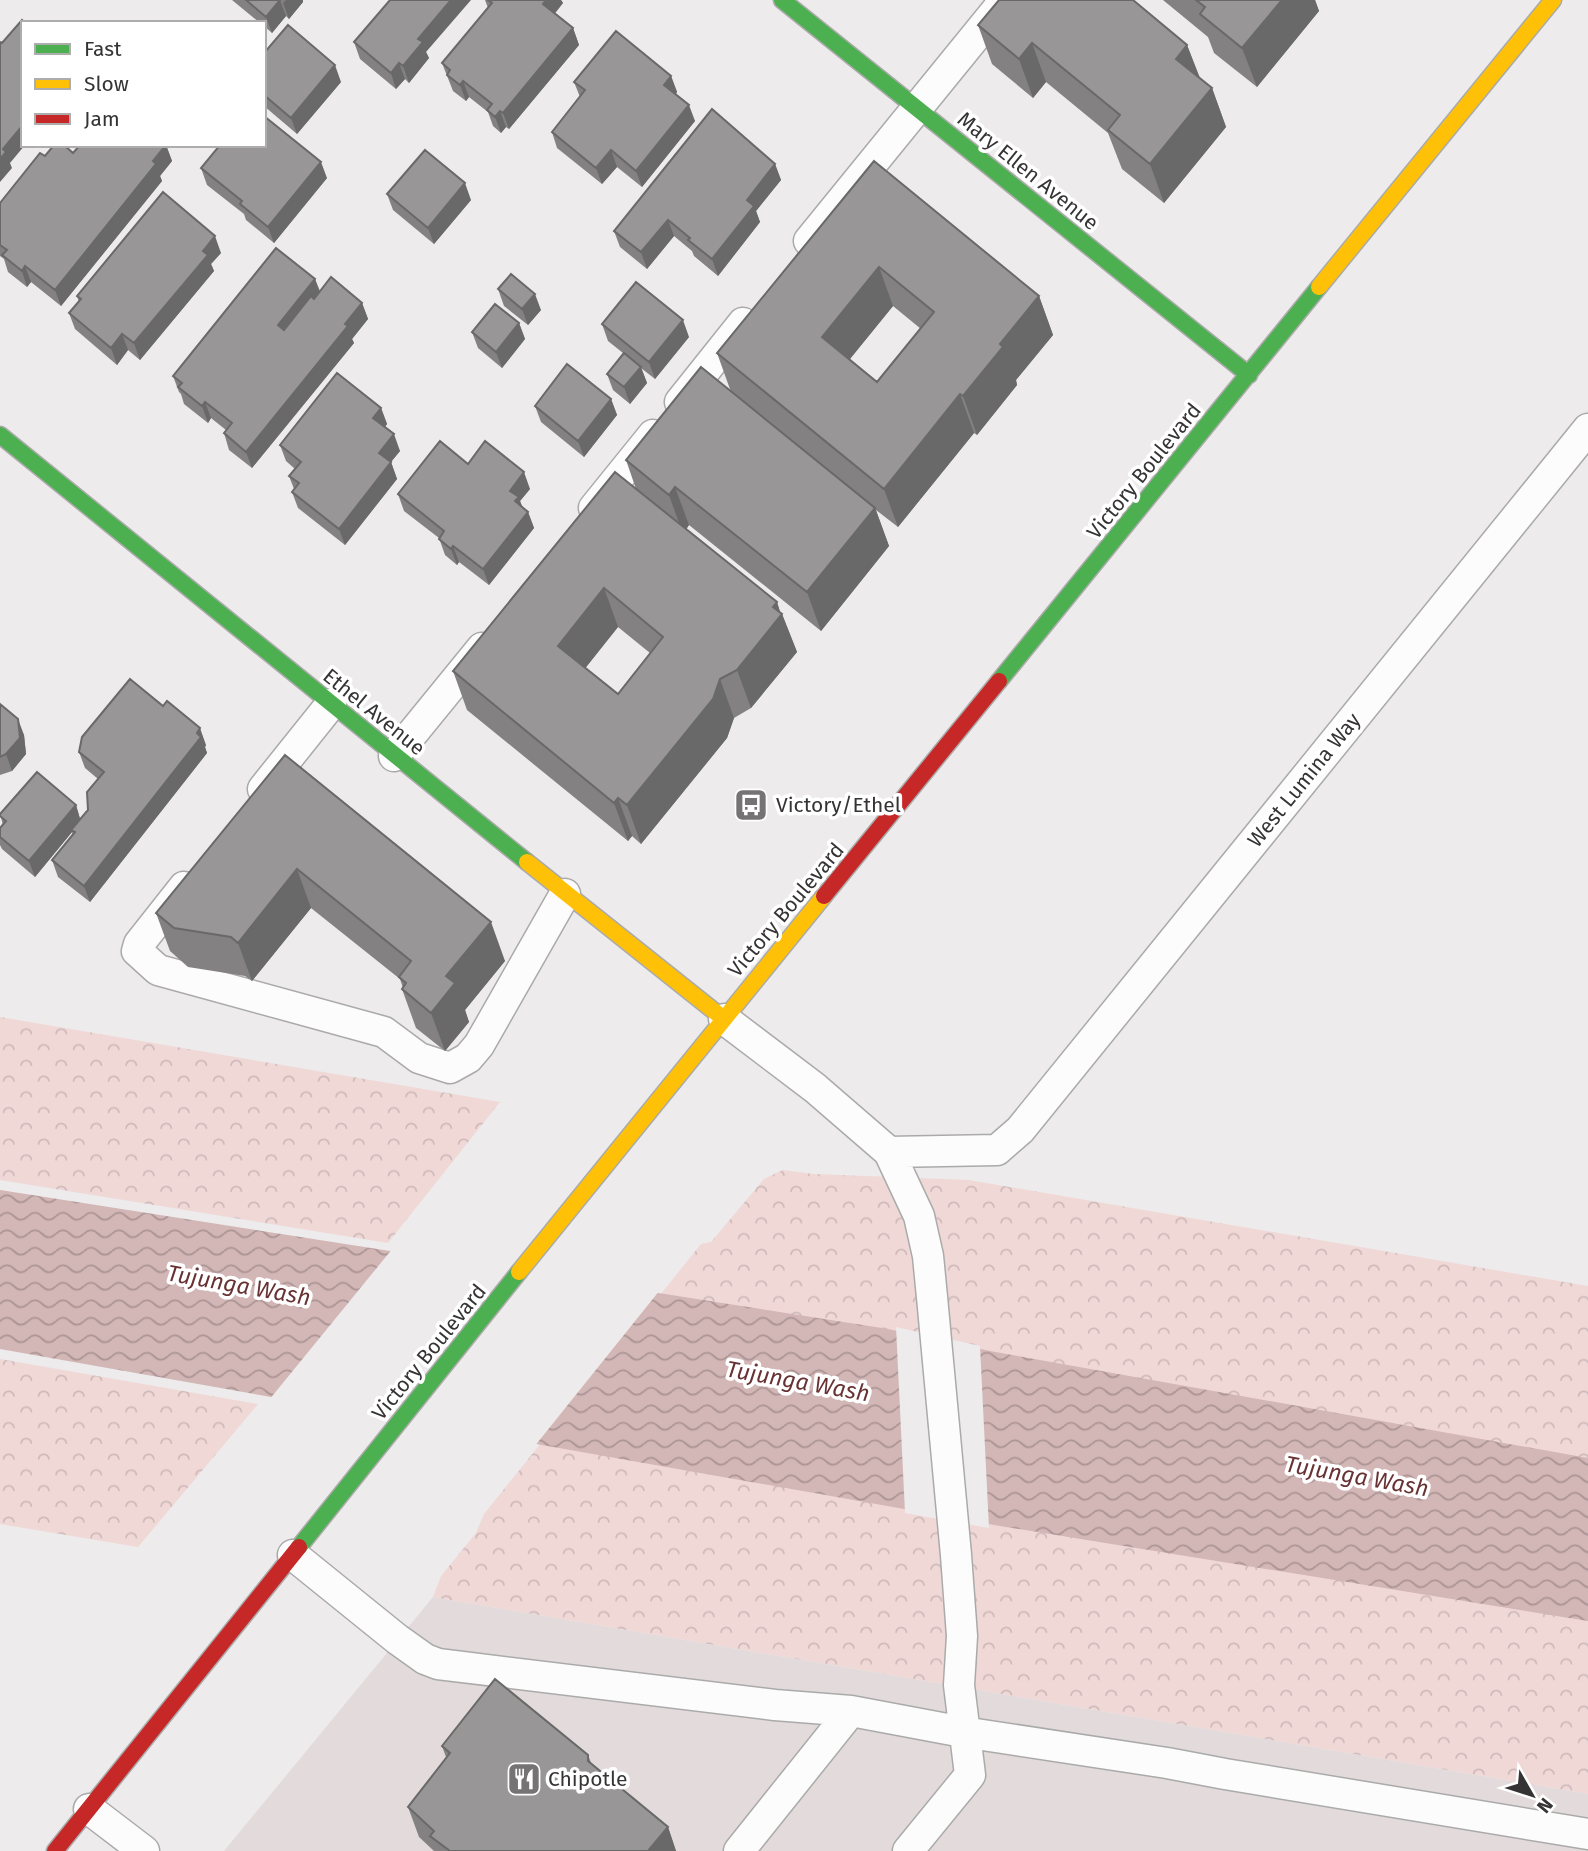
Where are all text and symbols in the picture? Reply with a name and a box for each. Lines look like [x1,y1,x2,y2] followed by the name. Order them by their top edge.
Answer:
[21,21,266,147] legend
[84,36,122,62] text: Fast
[84,71,129,97] text: Slow
[84,106,120,132] text: Jam
[952,106,1104,236] street label: Mary Ellen Avenue
[1081,398,1207,544] street label: Victory Boulevard
[318,663,430,761] street label: Ethel Avenue
[1242,707,1367,852] street label: West Lumina Way
[732,786,770,824] bus stop icon: Victory/Ethel
[776,792,901,818] place label: Victory/Ethel
[722,838,850,982] street label: Victory Boulevard
[165,1259,313,1311] water label: Tujunga Wash
[366,1279,492,1425] street label: Victory Boulevard
[724,1355,872,1407] water label: Tujunga Wash
[1283,1450,1431,1502] water label: Tujunga Wash
[505,1760,543,1798] restaurant icon: Chipotle
[1497,1760,1567,1830] north arrow
[548,1766,627,1792] place label: Chipotle
[1532,1793,1558,1818] text: N

